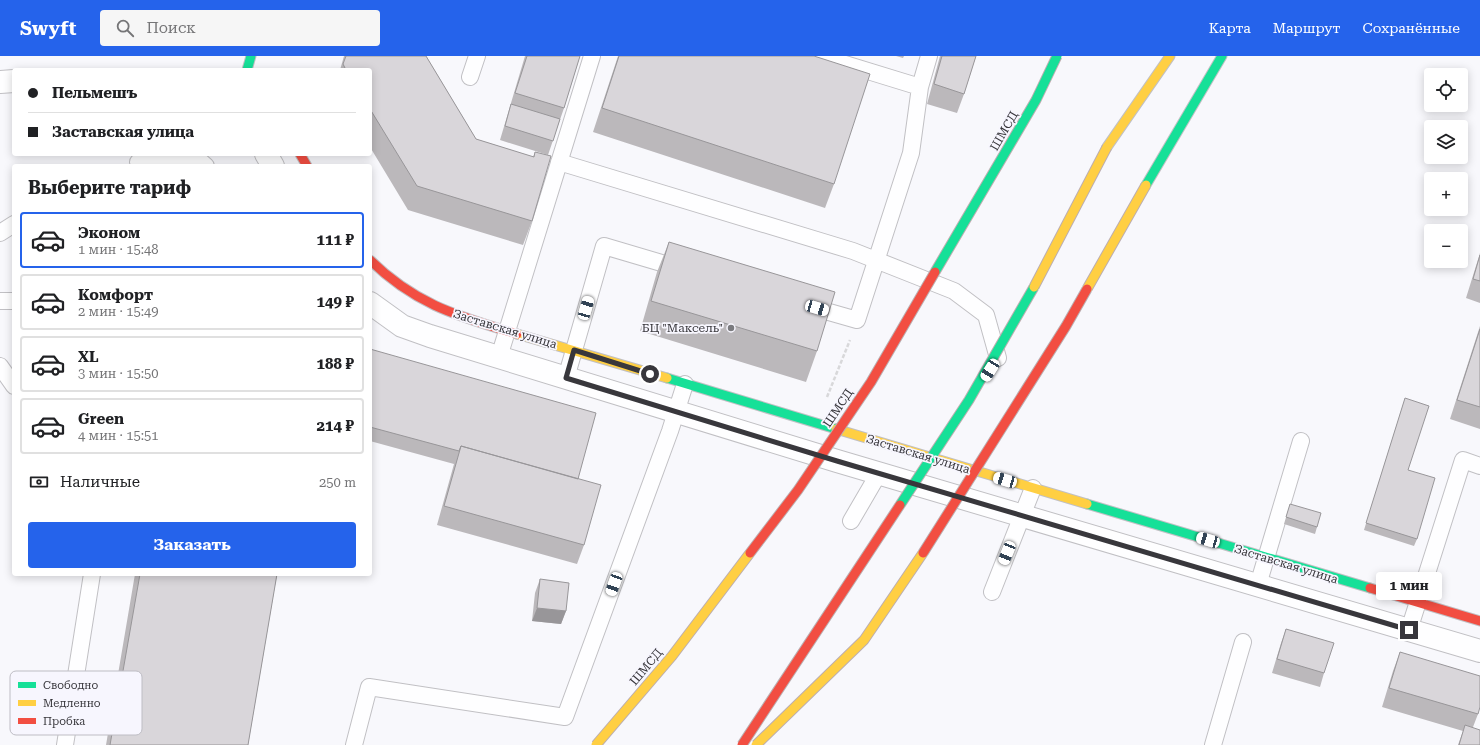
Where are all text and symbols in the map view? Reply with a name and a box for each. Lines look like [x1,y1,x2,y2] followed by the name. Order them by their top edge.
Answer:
[100,10,380,46] search box
[20,17,76,40] text: Swyft
[114,17,136,39] icon: search
[146,19,196,37] text: Поиск
[1209,20,1251,36] text: Карта
[1273,20,1341,36] text: Маршрут
[1363,20,1460,36] text: Сохранённые
[1424,68,1468,268] map controls
[1424,68,1468,112] button: locate
[52,84,137,102] text: Пельмешъ
[987,108,1021,153] street label: ШМСД
[1424,120,1468,164] button: layers
[52,123,194,141] text: Заставская улица
[1424,172,1468,216] button: +
[28,177,191,198] text: Выберите тариф
[30,222,66,258] icon: car
[78,224,140,242] text: Эконом
[1424,224,1468,268] button: −
[317,231,354,249] text: 111 ₽
[78,242,159,257] text: 1 мин · 15:48
[30,284,66,320] icon: car
[78,286,153,304] text: Комфорт
[317,293,354,311] text: 149 ₽
[577,295,595,321] car
[804,299,830,317] car
[78,304,159,319] text: 2 мин · 15:49
[451,307,559,352] street label: Заставская улица
[642,321,723,335] place label: БЦ "Максель"
[726,323,736,333] marker: БЦ "Максель"
[30,346,66,382] icon: car
[78,348,99,366] text: XL
[317,355,354,373] text: 188 ₽
[979,357,1001,383] car
[641,365,659,383] route start
[78,366,159,381] text: 3 мин · 15:50
[820,386,856,430] street label: ШМСД
[30,408,66,444] icon: car
[78,410,124,428] text: Green
[317,417,354,435] text: 214 ₽
[78,428,159,443] text: 4 мин · 15:51
[864,432,972,477] street label: Заставская улица
[28,471,50,493] icon: cash
[992,471,1018,489] car
[60,473,140,491] text: Наличные
[319,475,356,490] text: 250 m
[28,522,356,568] button: Заказать
[1195,531,1221,549] car
[997,540,1017,566] car
[1232,542,1340,587] street label: Заставская улица
[604,571,624,597] car
[1376,572,1442,600] callout: 1 мин
[1390,578,1428,593] text: 1 мин
[1400,621,1418,639] route end
[627,646,666,688] street label: ШМСД
[10,671,142,735] legend
[43,679,99,692] text: Свободно
[43,697,101,710] text: Медленно
[43,715,85,728] text: Пробка

